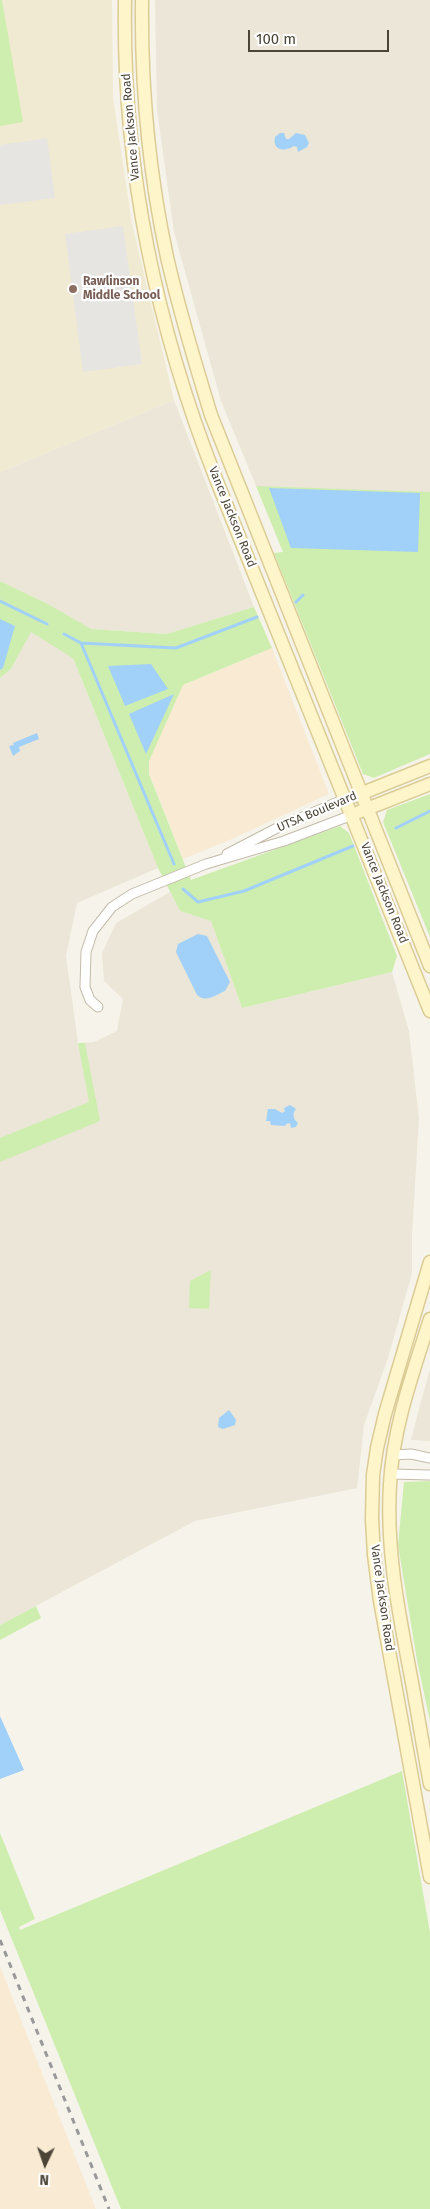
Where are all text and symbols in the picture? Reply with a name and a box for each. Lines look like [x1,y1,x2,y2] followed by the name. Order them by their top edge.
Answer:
[250,20,391,52] scale bar
[256,30,296,48] text: 100 m
[119,73,143,181] street label: Vance Jackson Road
[83,275,160,303] place label: Rawlinson Middle School
[67,283,79,295] marker: Rawlinson Middle School
[205,464,259,570] street label: Vance Jackson Road
[275,789,359,835] street label: UTSA Boulevard
[357,840,411,946] street label: Vance Jackson Road
[367,1544,397,1652] street label: Vance Jackson Road
[20,2139,70,2189] north arrow
[39,2171,49,2188] text: N

